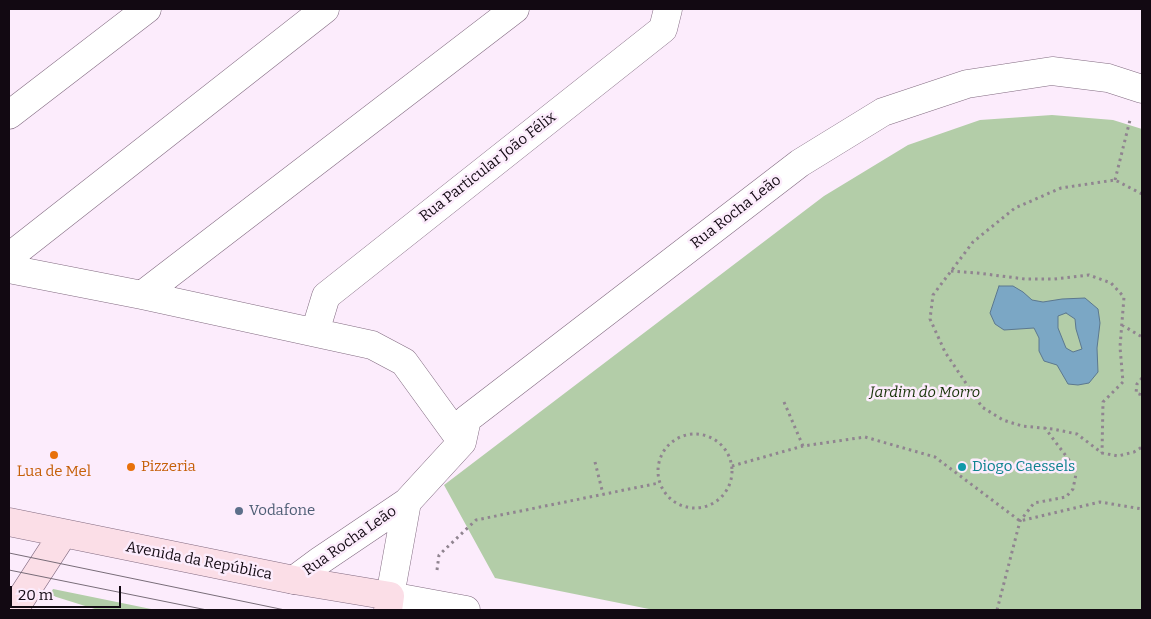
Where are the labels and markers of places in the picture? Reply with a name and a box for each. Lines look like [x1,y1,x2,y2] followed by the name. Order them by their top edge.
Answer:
[48,449,60,461] marker: Lua de Mel
[141,458,196,476] place label: Pizzeria
[972,458,1075,476] place label: Diogo Caessels
[125,461,137,473] marker: Pizzeria
[956,461,968,473] marker: Diogo Caessels
[17,463,91,481] place label: Lua de Mel
[249,502,315,520] place label: Vodafone
[233,505,245,517] marker: Vodafone

